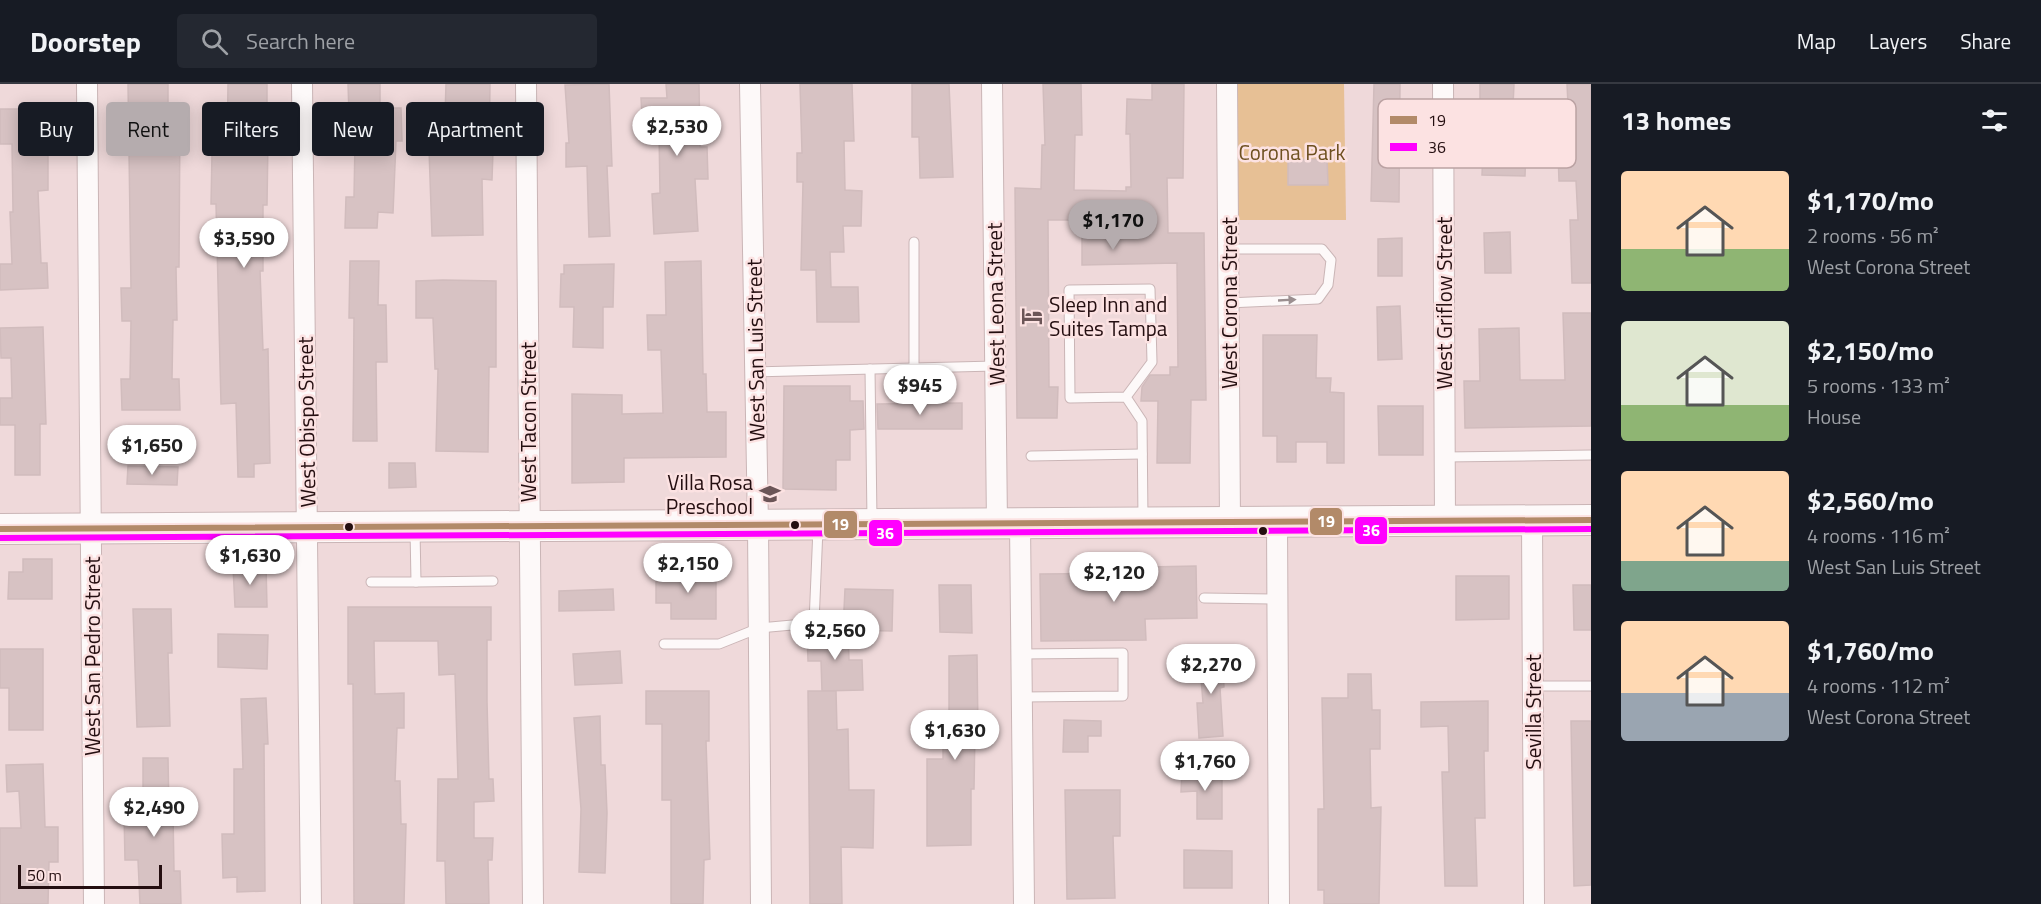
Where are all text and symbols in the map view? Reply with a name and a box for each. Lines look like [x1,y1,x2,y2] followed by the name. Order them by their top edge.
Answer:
[177,14,597,68] search box
[30,20,141,63] text: Doorstep
[246,24,355,58] text: Search here
[198,25,231,58] icon: search
[1797,25,1836,57] text: Map
[1869,25,1927,57] text: Layers
[1960,25,2011,57] text: Share
[1378,99,1576,168] legend
[1621,101,1731,140] text: 13 homes
[18,102,94,156] chip: Buy
[106,102,190,156] chip: Rent
[202,102,300,156] chip: Filters
[312,102,394,156] chip: New
[406,102,544,156] chip: Apartment
[1978,104,2011,137] icon: filters
[628,106,726,157] pin: $2,530
[1428,108,1446,132] text: 19
[646,110,708,141] text: $2,530
[1428,135,1446,159] text: 36
[1238,136,1346,168] park label: Corona Park
[1807,181,1934,220] text: $1,170/mo
[1669,195,1741,267] icon: home
[1064,200,1162,251] pin: $1,170
[1082,204,1144,235] text: $1,170
[1428,216,1460,389] street label: West Griflow Street
[1213,217,1245,389] street label: West Corona Street
[195,218,293,269] pin: $3,590
[1807,220,1939,251] text: 2 rooms · 56 m²
[213,222,275,253] text: $3,590
[978,222,1012,386] street label: West Leona Street
[1807,251,1970,282] text: West Corona Street
[737,258,773,442] street label: West San Luis Street
[1049,288,1168,344] place label: Sleep Inn and Suites Tampa
[1277,296,1296,305] one-way arrow
[1020,304,1044,328] hotel icon: Sleep Inn and Suites Tampa
[1807,331,1934,370] text: $2,150/mo
[289,336,323,508] street label: West Obispo Street
[512,341,544,502] street label: West Tacon Street
[1669,345,1741,417] icon: home
[884,365,956,416] pin: $945
[898,369,942,400] text: $945
[1807,370,1950,401] text: 5 rooms · 133 m²
[1807,401,1861,432] text: House
[103,425,201,476] pin: $1,650
[121,429,183,460] text: $1,650
[666,466,753,522] place label: Villa Rosa Preschool
[1807,481,1934,520] text: $2,560/mo
[758,482,782,506] school or university icon: Villa Rosa Preschool
[1669,495,1741,567] icon: home
[1309,507,1343,536] line badge: 19
[1317,509,1335,533] text: 19
[823,510,858,539] line badge: 19
[831,512,849,536] text: 19
[1354,516,1388,545] line badge: 36
[1362,518,1380,542] text: 36
[789,519,801,531] unlabelled marker
[868,519,903,547] line badge: 36
[1807,520,1950,551] text: 4 rooms · 116 m²
[343,521,355,533] unlabelled marker
[876,521,894,545] text: 36
[1257,525,1269,537] unlabelled marker
[201,535,299,586] pin: $1,630
[219,539,281,570] text: $1,630
[639,543,737,594] pin: $2,150
[657,547,719,578] text: $2,150
[1807,551,1981,582] text: West San Luis Street
[1065,552,1163,603] pin: $2,120
[76,556,108,756] street label: West San Pedro Street
[1083,556,1145,587] text: $2,120
[786,610,884,661] pin: $2,560
[804,614,866,645] text: $2,560
[1807,631,1934,670] text: $1,760/mo
[1162,644,1260,695] pin: $2,270
[1669,645,1741,717] icon: home
[1180,648,1242,679] text: $2,270
[1517,654,1549,770] street label: Sevilla Street
[1807,670,1950,701] text: 4 rooms · 112 m²
[1807,701,1970,732] text: West Corona Street
[906,710,1004,761] pin: $1,630
[924,714,986,745] text: $1,630
[1156,741,1254,792] pin: $1,760
[1174,745,1236,776] text: $1,760
[105,787,203,838] pin: $2,490
[123,791,185,822] text: $2,490
[18,862,162,890] scale bar
[27,863,62,887] text: 50 m

